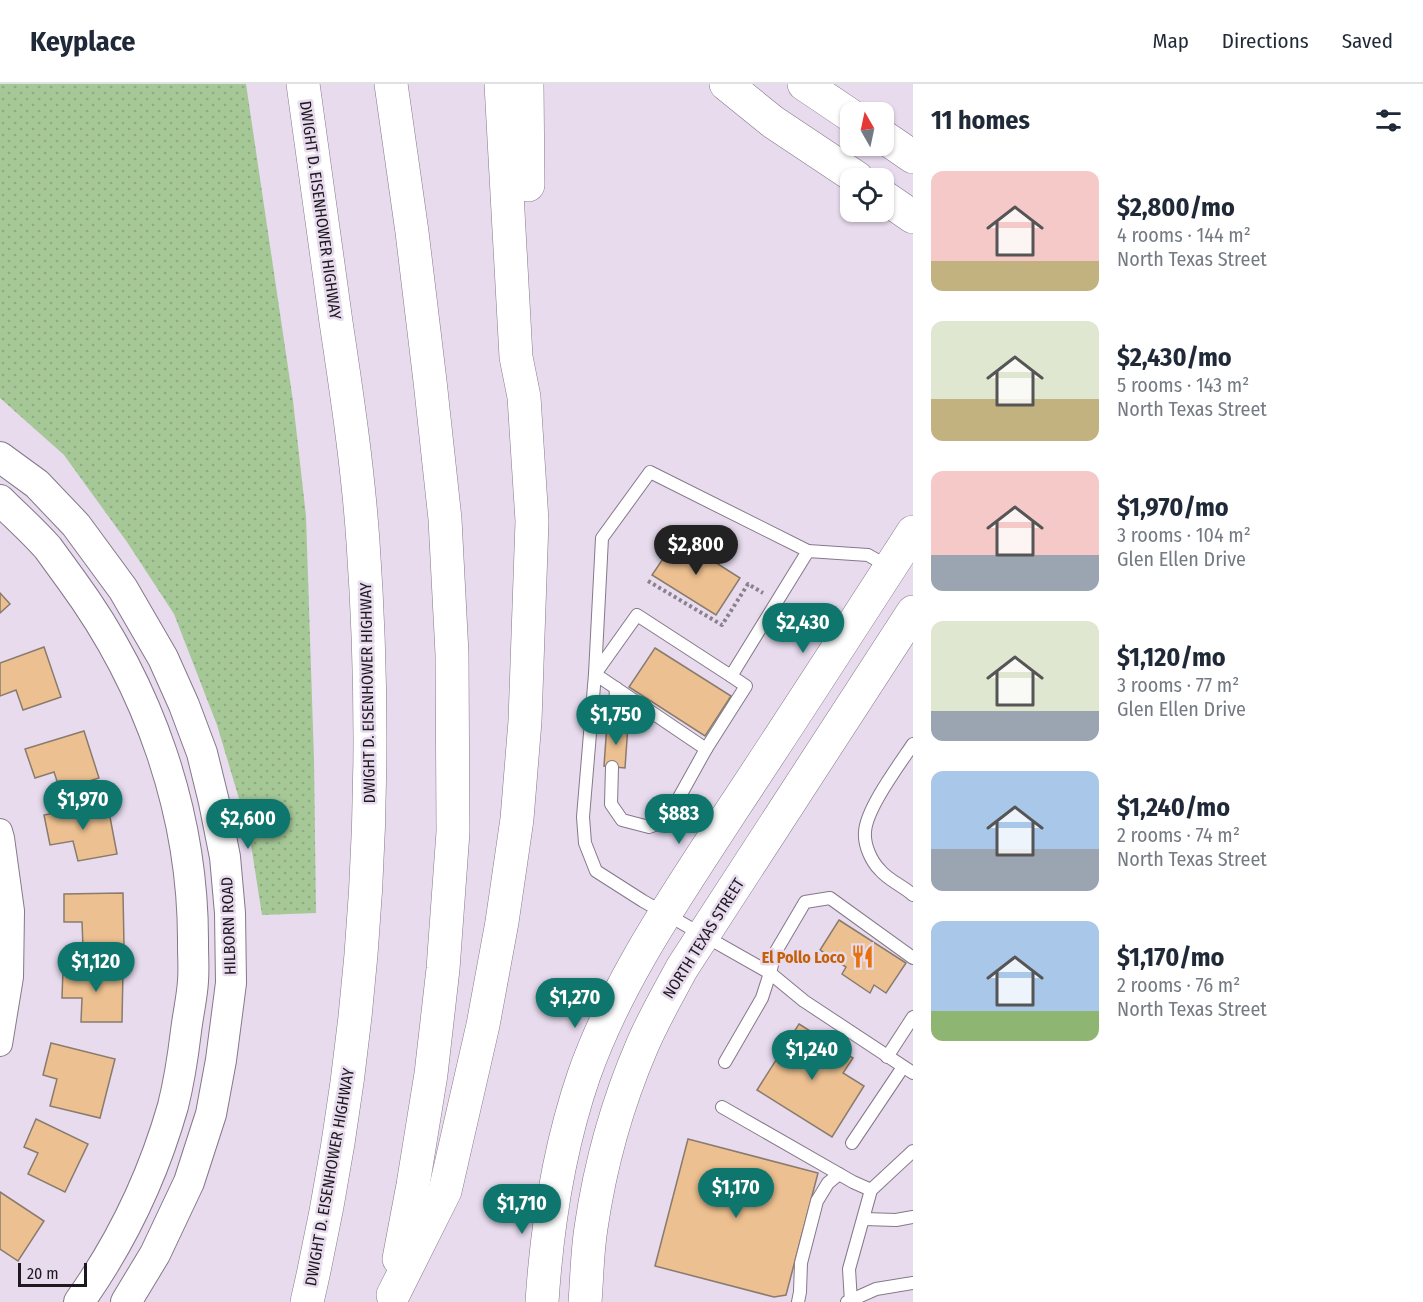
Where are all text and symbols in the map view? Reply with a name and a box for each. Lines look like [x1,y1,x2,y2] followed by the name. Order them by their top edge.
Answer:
[30,25,136,58] text: Keyplace
[1152,28,1189,54] text: Map
[1222,28,1309,54] text: Directions
[1342,28,1393,54] text: Saved
[296,100,345,321] street label: DWIGHT D. EISENHOWER HIGHWAY
[840,102,894,156] north arrow
[840,102,894,222] map controls
[1372,104,1405,137] icon: filters
[931,105,1030,136] text: 11 homes
[840,168,894,222] button: locate
[1117,192,1235,223] text: $2,800/mo
[979,195,1051,267] icon: home
[1117,223,1251,247] text: 4 rooms · 144 m²
[1117,247,1267,271] text: North Texas Street
[1117,342,1232,373] text: $2,430/mo
[979,345,1051,417] icon: home
[1117,373,1249,397] text: 5 rooms · 143 m²
[1117,397,1267,421] text: North Texas Street
[1117,492,1229,523] text: $1,970/mo
[979,495,1051,567] icon: home
[1117,523,1251,547] text: 3 rooms · 104 m²
[647,525,745,576] pin: $2,800
[668,532,724,556] text: $2,800
[1117,547,1246,571] text: Glen Ellen Drive
[356,583,379,803] street label: DWIGHT D. EISENHOWER HIGHWAY
[754,603,852,654] pin: $2,430
[776,610,830,634] text: $2,430
[1117,642,1226,673] text: $1,120/mo
[979,645,1051,717] icon: home
[1117,673,1239,697] text: 3 rooms · 77 m²
[567,695,665,746] pin: $1,750
[1117,697,1246,721] text: Glen Ellen Drive
[590,702,642,726] text: $1,750
[34,780,132,831] pin: $1,970
[57,787,109,811] text: $1,970
[1117,792,1230,823] text: $1,240/mo
[643,794,715,845] pin: $883
[979,795,1051,867] icon: home
[199,799,297,850] pin: $2,600
[659,801,699,825] text: $883
[220,806,276,830] text: $2,600
[1117,823,1240,847] text: 2 rooms · 74 m²
[1117,847,1267,871] text: North Texas Street
[659,874,748,1002] street label: NORTH TEXAS STREET
[217,877,240,975] street label: HILBORN ROAD
[47,942,145,993] pin: $1,120
[1117,942,1224,973] text: $1,170/mo
[850,944,876,970] restaurant icon: El Pollo Loco
[979,945,1051,1017] icon: home
[762,948,845,967] place label: El Pollo Loco
[72,949,120,973] text: $1,120
[1117,973,1240,997] text: 2 rooms · 76 m²
[526,978,624,1029] pin: $1,270
[550,985,600,1009] text: $1,270
[1117,997,1267,1021] text: North Texas Street
[763,1030,861,1081] pin: $1,240
[786,1037,838,1061] text: $1,240
[301,1067,358,1287] street label: DWIGHT D. EISENHOWER HIGHWAY
[687,1168,785,1219] pin: $1,170
[712,1175,760,1199] text: $1,170
[473,1184,571,1235] pin: $1,710
[497,1191,547,1215] text: $1,710
[18,1260,87,1288] scale bar
[27,1264,58,1283] text: 20 m

